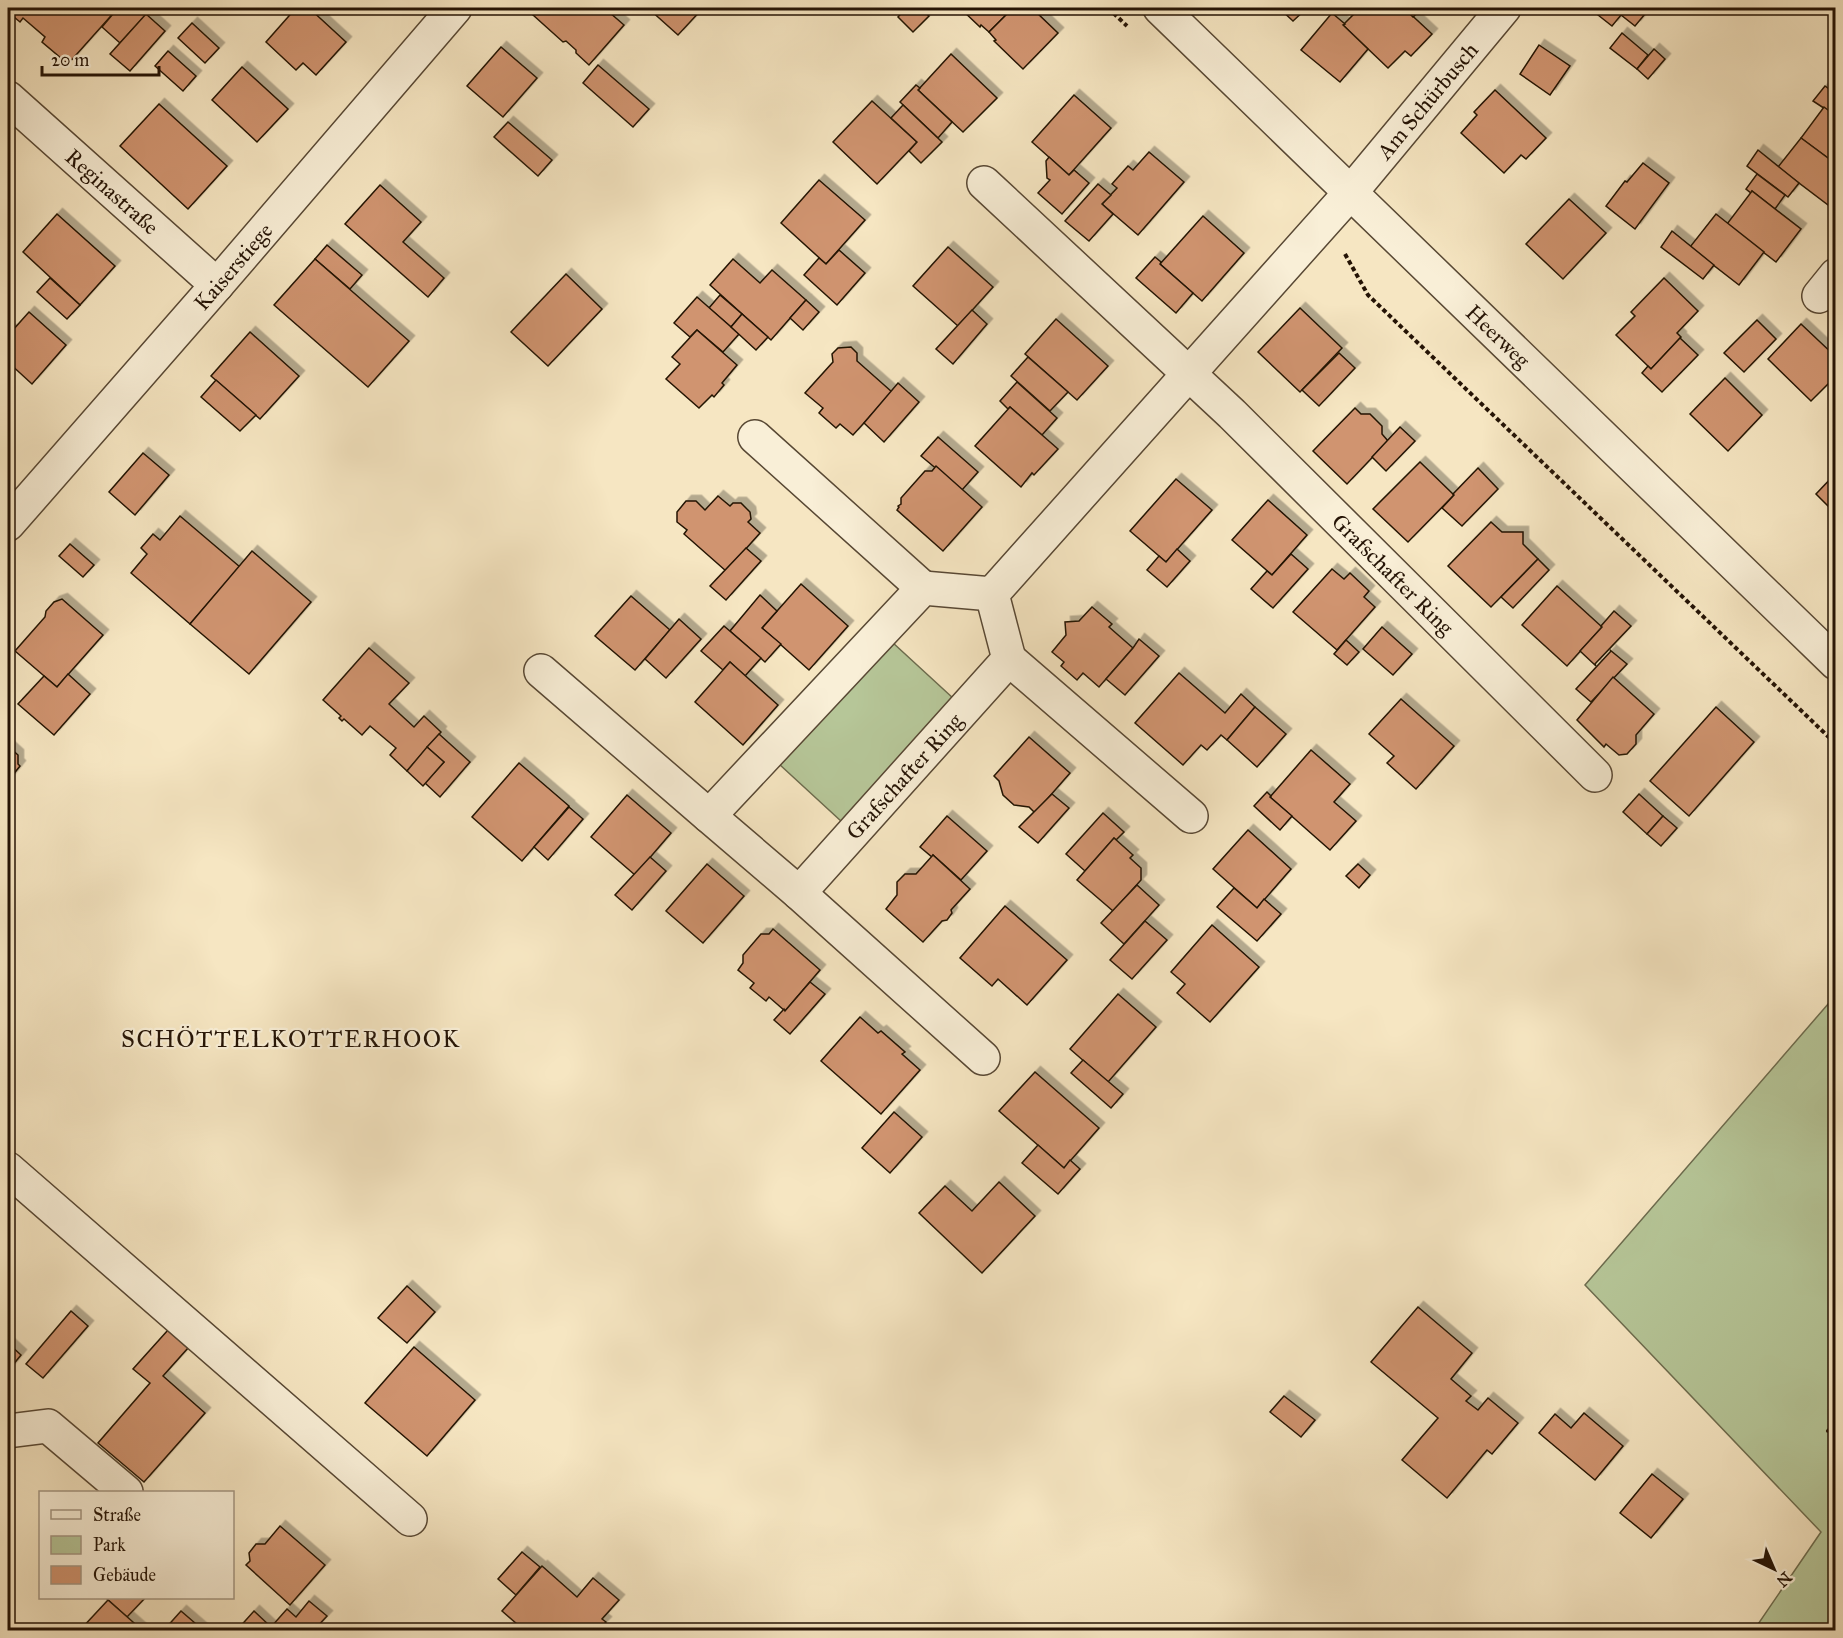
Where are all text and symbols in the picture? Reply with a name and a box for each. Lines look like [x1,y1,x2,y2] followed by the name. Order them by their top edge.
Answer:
[1370,37,1484,166] street label: Am Schürbusch
[42,39,159,77] scale bar
[51,49,89,71] text: 20 m
[60,143,164,240] street label: Reginastraße
[188,217,278,316] street label: Kaiserstiege
[1460,299,1536,374] street label: Heerweg
[1326,508,1460,641] street label: Grafschafter Ring
[841,707,969,845] street label: Grafschafter Ring
[121,1024,461,1054] district label: SCHÖTTELKOTTERHOOK
[39,1491,234,1599] legend
[93,1504,141,1526] text: Straße
[93,1534,126,1556] text: Park
[1744,1539,1804,1599] north arrow
[93,1564,156,1586] text: Gebäude
[1772,1568,1796,1591] text: N

